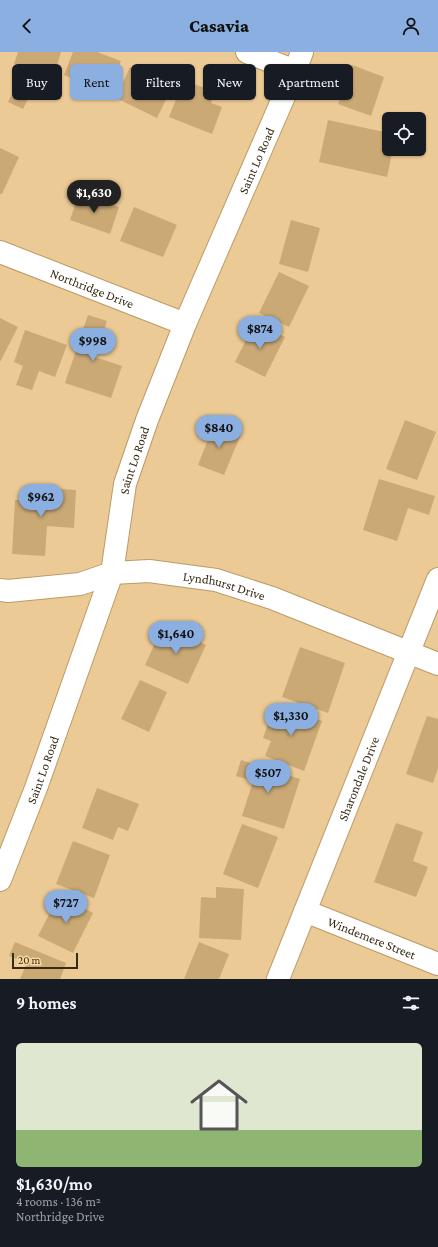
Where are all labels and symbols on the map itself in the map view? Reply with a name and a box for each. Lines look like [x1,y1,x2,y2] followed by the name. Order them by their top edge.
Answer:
[236,125,278,196] street label: Saint Lo Road
[61,180,127,214] pin: $1,630
[48,265,136,311] street label: Northridge Drive
[236,316,284,350] pin: $874
[69,328,117,362] pin: $998
[195,415,243,449] pin: $840
[117,424,152,495] street label: Saint Lo Road
[17,484,65,518] pin: $962
[182,569,267,603] street label: Lyndhurst Drive
[143,621,209,655] pin: $1,640
[258,703,324,737] pin: $1,330
[24,734,62,806] street label: Saint Lo Road
[335,734,382,823] street label: Sharondale Drive
[244,760,292,794] pin: $507
[42,890,90,924] pin: $727
[325,914,419,963] street label: Windemere Street
[12,951,78,970] scale bar

